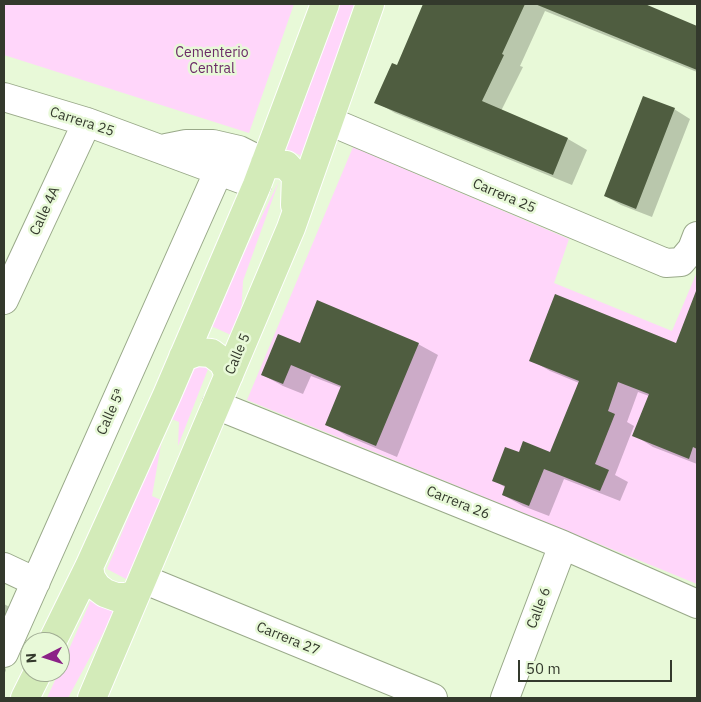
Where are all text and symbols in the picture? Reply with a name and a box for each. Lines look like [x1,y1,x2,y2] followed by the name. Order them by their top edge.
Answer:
[175,45,249,78] park label: Cementerio Central
[48,104,116,140] street label: Carrera 25
[470,175,538,217] street label: Carrera 25
[26,184,64,238] street label: Calle 4A
[222,331,254,377] street label: Calle 5
[93,386,129,438] street label: Calle 5ª
[424,483,492,523] street label: Carrera 26
[523,585,555,631] street label: Calle 6
[254,619,322,659] street label: Carrera 27
[20,632,70,682] north arrow
[521,650,675,682] scale bar
[22,652,40,664] text: N
[526,659,561,678] text: 50 m

